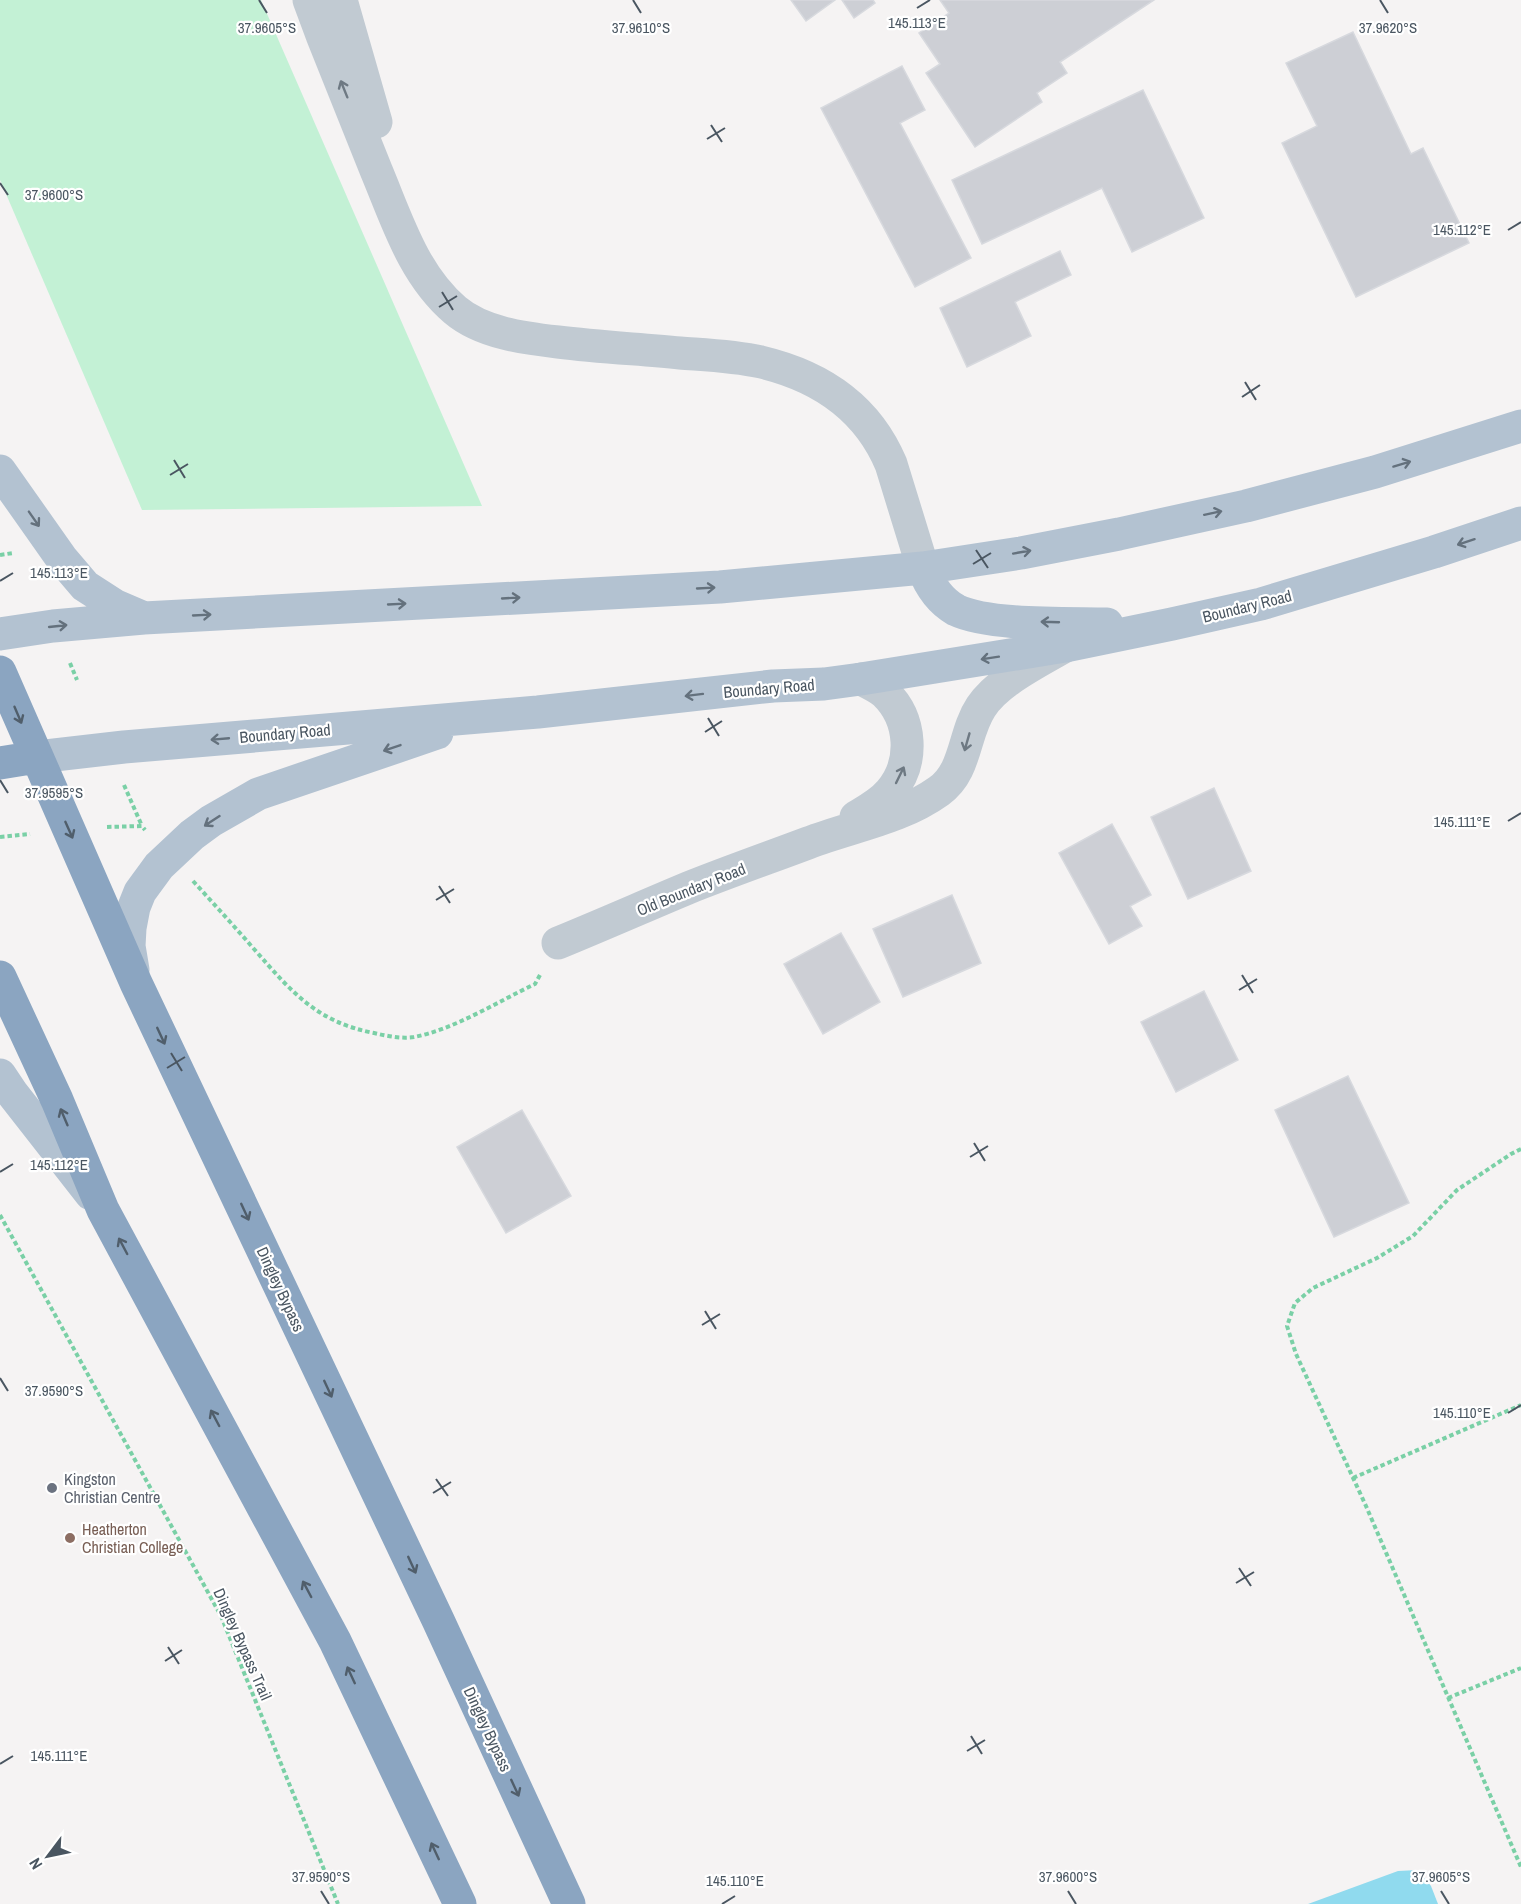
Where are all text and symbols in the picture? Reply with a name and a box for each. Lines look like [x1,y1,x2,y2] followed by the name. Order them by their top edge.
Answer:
[888,12,946,33] text: 145.113°E
[238,17,296,38] text: 37.9605°S
[612,17,670,38] text: 37.9610°S
[1359,17,1417,38] text: 37.9620°S
[338,80,349,99] one-way arrow
[25,184,83,205] text: 37.9600°S
[1433,219,1491,240] text: 145.112°E
[1392,458,1411,469] one-way arrow
[1203,507,1222,518] one-way arrow
[28,511,40,527] one-way arrow
[1457,537,1475,548] one-way arrow
[1012,546,1031,557] one-way arrow
[30,562,88,583] text: 145.113°E
[696,582,716,593] one-way arrow
[1200,584,1294,628] street label: Boundary Road
[501,593,521,604] one-way arrow
[386,599,406,610] one-way arrow
[192,610,212,621] one-way arrow
[1041,617,1061,628] one-way arrow
[48,620,67,631] one-way arrow
[981,652,1001,663] one-way arrow
[723,673,815,703] street label: Boundary Road
[685,690,705,701] one-way arrow
[13,705,24,723] one-way arrow
[239,718,331,748] street label: Boundary Road
[961,732,972,751] one-way arrow
[210,734,230,745] one-way arrow
[383,744,402,755] one-way arrow
[895,766,907,784] one-way arrow
[25,782,83,803] text: 37.9595°S
[1434,811,1490,832] text: 145.111°E
[204,815,221,827] one-way arrow
[64,820,75,839] one-way arrow
[633,857,749,921] street label: Old Boundary Road
[156,1027,168,1045] one-way arrow
[58,1108,69,1127] one-way arrow
[30,1154,88,1175] text: 145.112°E
[239,1203,251,1221] one-way arrow
[117,1238,129,1255] one-way arrow
[252,1243,310,1335] street label: Dingley Bypass
[323,1379,335,1397] one-way arrow
[25,1380,83,1401] text: 37.9590°S
[1433,1402,1491,1423] text: 145.110°E
[209,1409,220,1427] one-way arrow
[64,1468,160,1508] place label: Kingston Christian Centre
[45,1481,59,1495] marker: Kingston Christian Centre
[82,1518,183,1558] place label: Heatherton Christian College
[63,1531,77,1545] marker: Heatherton Christian College
[406,1555,418,1573] one-way arrow
[301,1581,312,1599] one-way arrow
[208,1585,278,1704] street label: Dingley Bypass Trail
[345,1667,357,1685] one-way arrow
[459,1683,517,1775] street label: Dingley Bypass
[31,1745,87,1766] text: 145.111°E
[510,1778,522,1796] one-way arrow
[18,1826,78,1886] north arrow
[428,1843,440,1861] one-way arrow
[23,1854,47,1874] text: N
[292,1866,350,1887] text: 37.9590°S
[1039,1866,1097,1887] text: 37.9600°S
[1412,1866,1470,1887] text: 37.9605°S
[706,1870,764,1891] text: 145.110°E

